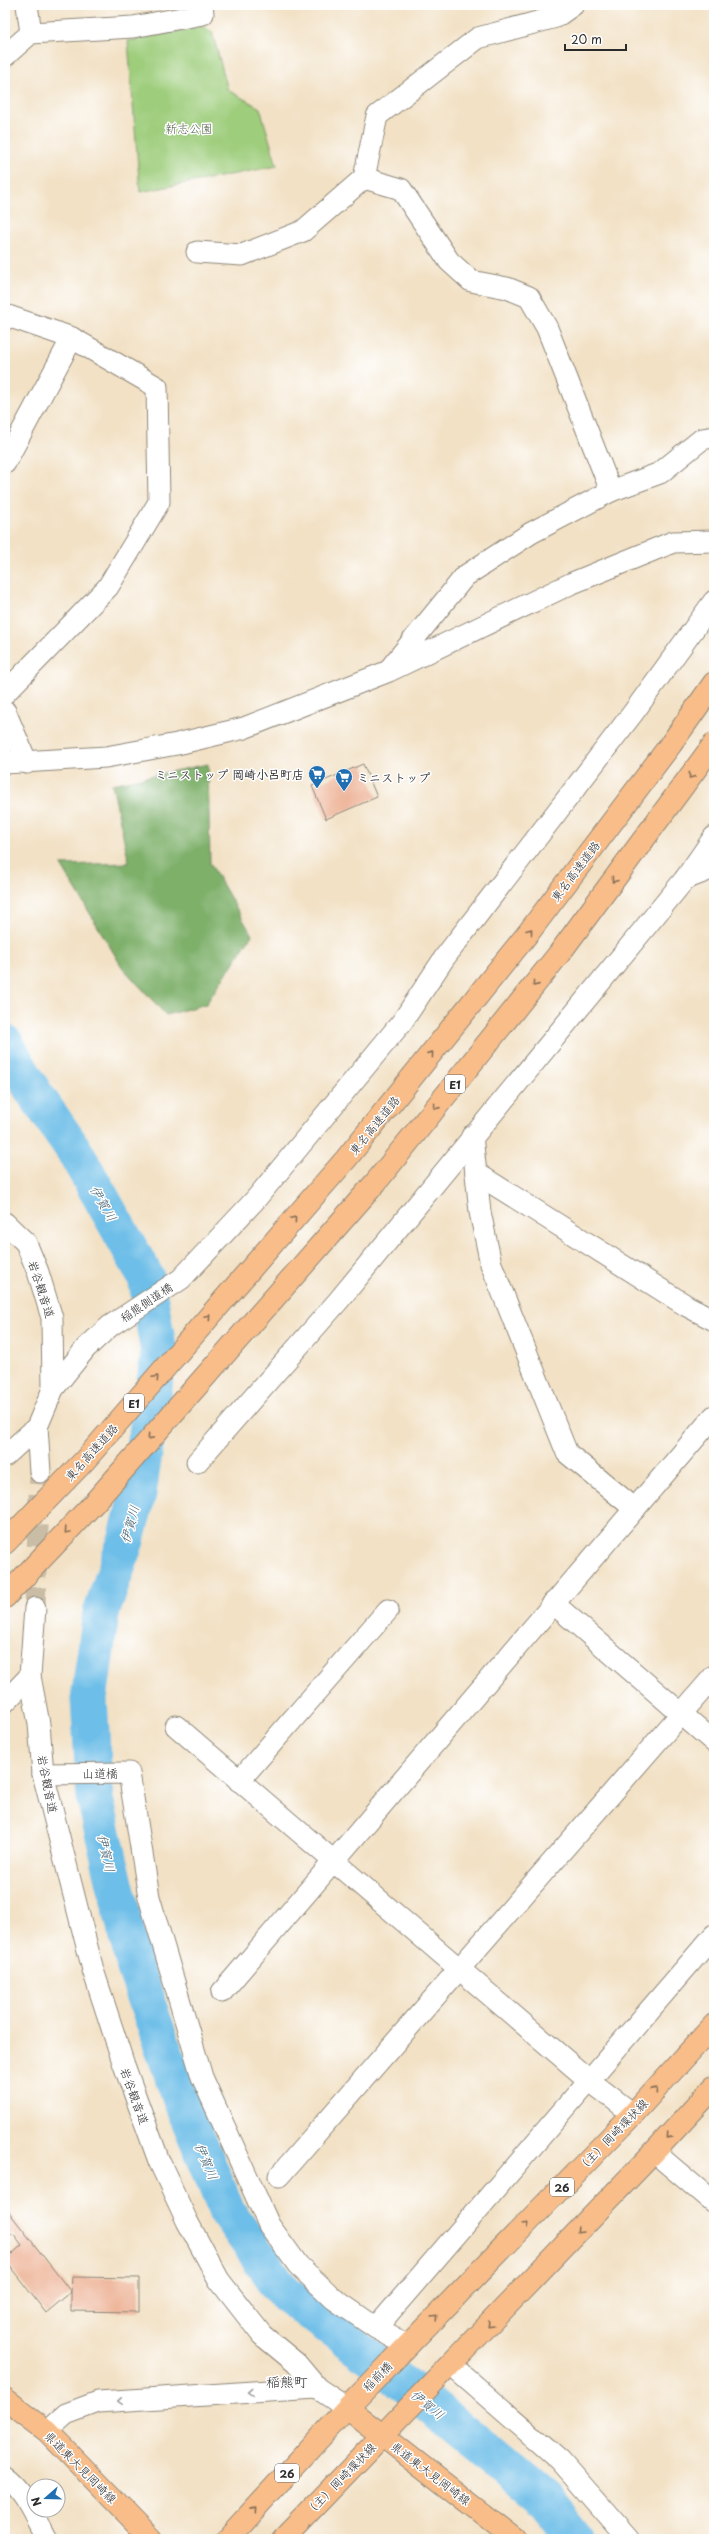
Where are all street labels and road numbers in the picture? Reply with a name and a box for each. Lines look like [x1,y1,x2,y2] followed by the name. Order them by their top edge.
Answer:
[546,837,604,905] street label: 東名高速道路
[445,1075,465,1093] road number: E1
[344,1091,404,1159] street label: 東名高速道路
[24,1258,60,1320] street label: 岩谷観音道
[116,1278,176,1326] street label: 稲熊側道橋
[124,1394,144,1412] road number: E1
[60,1419,122,1485] street label: 東名高速道路
[33,1753,63,1815] street label: 岩谷観音道
[82,1764,118,1782] street label: 山道橋
[116,2065,154,2127] street label: 岩谷観音道
[572,2094,652,2176] street label: （主）岡崎環状線
[550,2178,574,2196] road number: 26
[358,2357,396,2395] street label: 稲前橋
[41,2427,121,2507] street label: 県道東大見岡崎線
[387,2437,475,2509] street label: 県道東大見岡崎線
[300,2438,380,2520] street label: （主）岡崎環状線
[275,2464,299,2482] road number: 26

